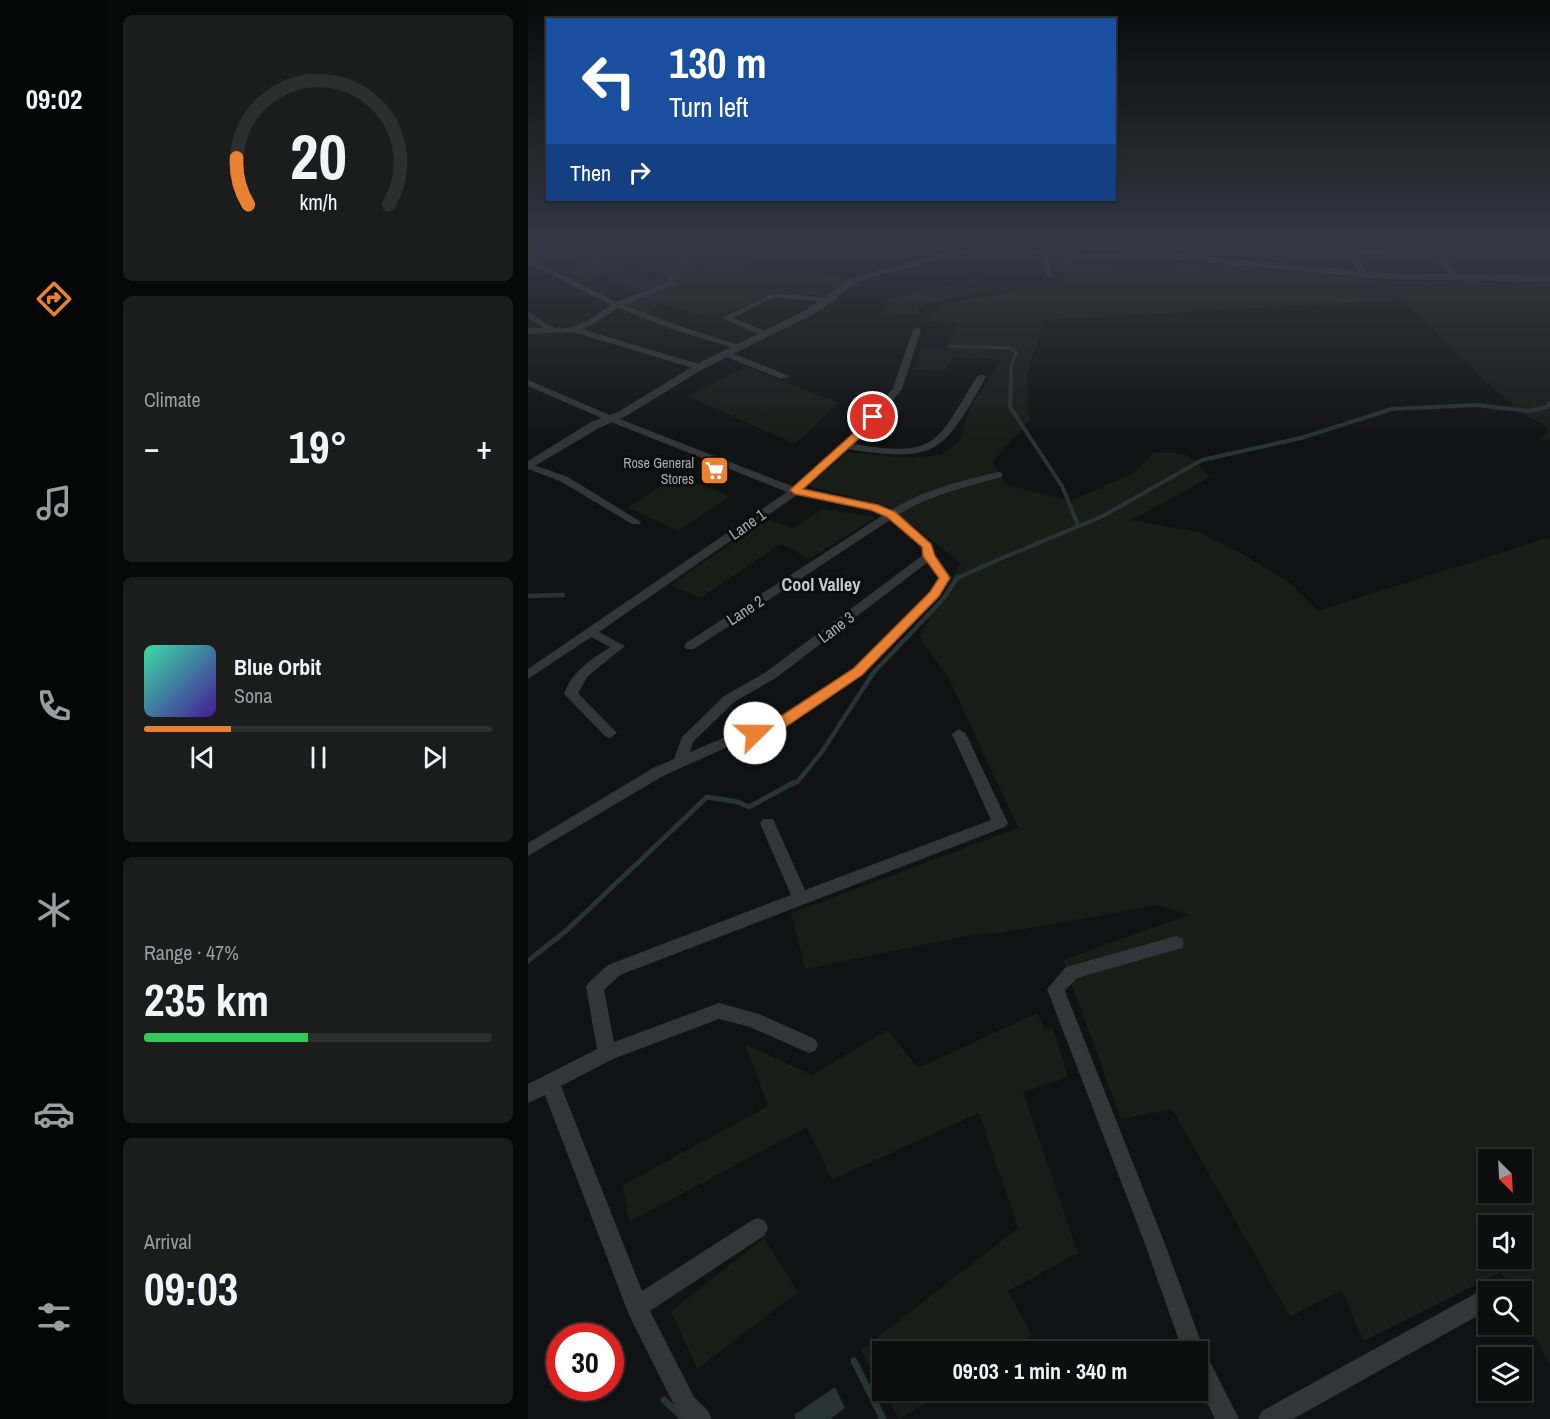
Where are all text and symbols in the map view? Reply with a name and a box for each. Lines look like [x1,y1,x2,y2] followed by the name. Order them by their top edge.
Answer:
[669,35,767,91] text: 130 m
[570,42,648,120] icon: left
[26,81,82,117] text: 09:02
[669,89,748,125] text: Turn left
[290,114,346,198] text: 20
[623,156,656,189] icon: right
[570,158,611,188] text: Then
[299,188,337,217] text: km/h
[33,278,75,320] icon: directions
[144,386,201,413] text: Climate
[847,391,898,442] pin
[856,400,889,433] icon: arrive
[288,416,348,477] text: 19°
[144,425,160,469] text: −
[476,425,492,469] text: +
[623,454,694,488] place label: Rose General Stores
[699,455,731,487] supermarket icon: Rose General Stores
[33,482,75,524] icon: music
[724,503,770,545] street label: Lane 1
[782,572,861,597] district label: Cool Valley
[722,590,768,630] street label: Lane 2
[813,606,859,648] street label: Lane 3
[234,652,321,682] text: Blue Orbit
[234,682,272,709] text: Sona
[33,685,75,727] icon: phone
[723,701,787,765] position arrow
[186,741,219,774] icon: previous
[302,741,335,774] icon: pause
[418,741,451,774] icon: next
[33,889,75,931] icon: climate
[144,939,239,966] text: Range · 47%
[144,969,269,1030] text: 235 km
[33,1093,75,1135] icon: car
[1478,1149,1532,1203] north arrow
[1478,1149,1532,1401] map controls
[1478,1215,1532,1269] button: sound
[144,1228,191,1255] text: Arrival
[144,1258,238,1319] text: 09:03
[1478,1281,1532,1335] button: search
[33,1296,75,1338] icon: filters
[546,1323,624,1401] speed limit sign: 30
[1478,1347,1532,1401] button: layers
[953,1356,1127,1386] text: 09:03 · 1 min · 340 m

